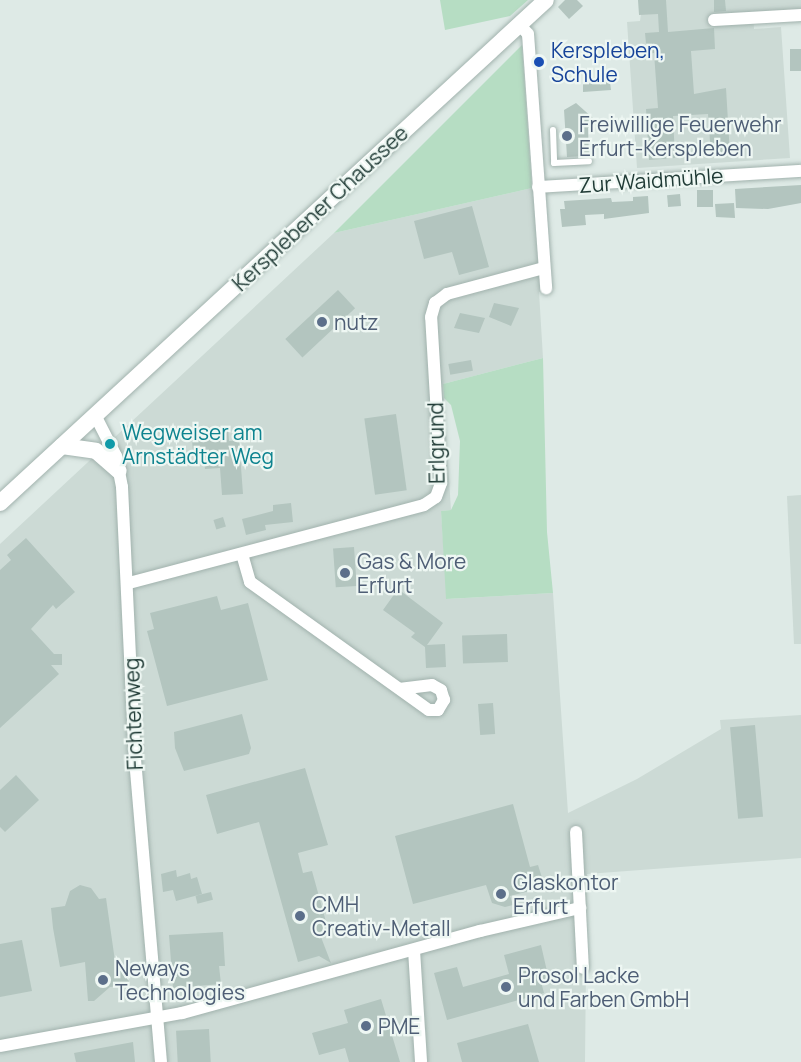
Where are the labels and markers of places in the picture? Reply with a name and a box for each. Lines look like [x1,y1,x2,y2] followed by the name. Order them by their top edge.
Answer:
[551,37,665,87] place label: Kerspleben, Schule
[532,55,546,69] marker: Kerspleben, Schule
[579,111,782,161] place label: Freiwillige Feuerwehr Erfurt-Kerspleben
[560,129,574,143] marker: Freiwillige Feuerwehr Erfurt-Kerspleben
[334,309,378,335] place label: nutz
[315,315,329,329] marker: nutz
[122,419,274,469] place label: Wegweiser am Arnstädter Weg
[103,437,117,451] marker: Wegweiser am Arnstädter Weg
[357,548,466,598] place label: Gas & More Erfurt
[338,566,352,580] marker: Gas & More Erfurt
[513,869,618,919] place label: Glaskontor Erfurt
[494,887,508,901] marker: Glaskontor Erfurt
[312,891,451,941] place label: CMH Creativ-Metall
[293,909,307,923] marker: CMH Creativ-Metall
[115,955,245,1005] place label: Neways Technologies
[518,962,689,1012] place label: Prosol Lacke und Farben GmbH
[96,973,110,987] marker: Neways Technologies
[499,980,513,994] marker: Prosol Lacke und Farben GmbH
[378,1013,420,1039] place label: PME
[359,1019,373,1033] marker: PME

